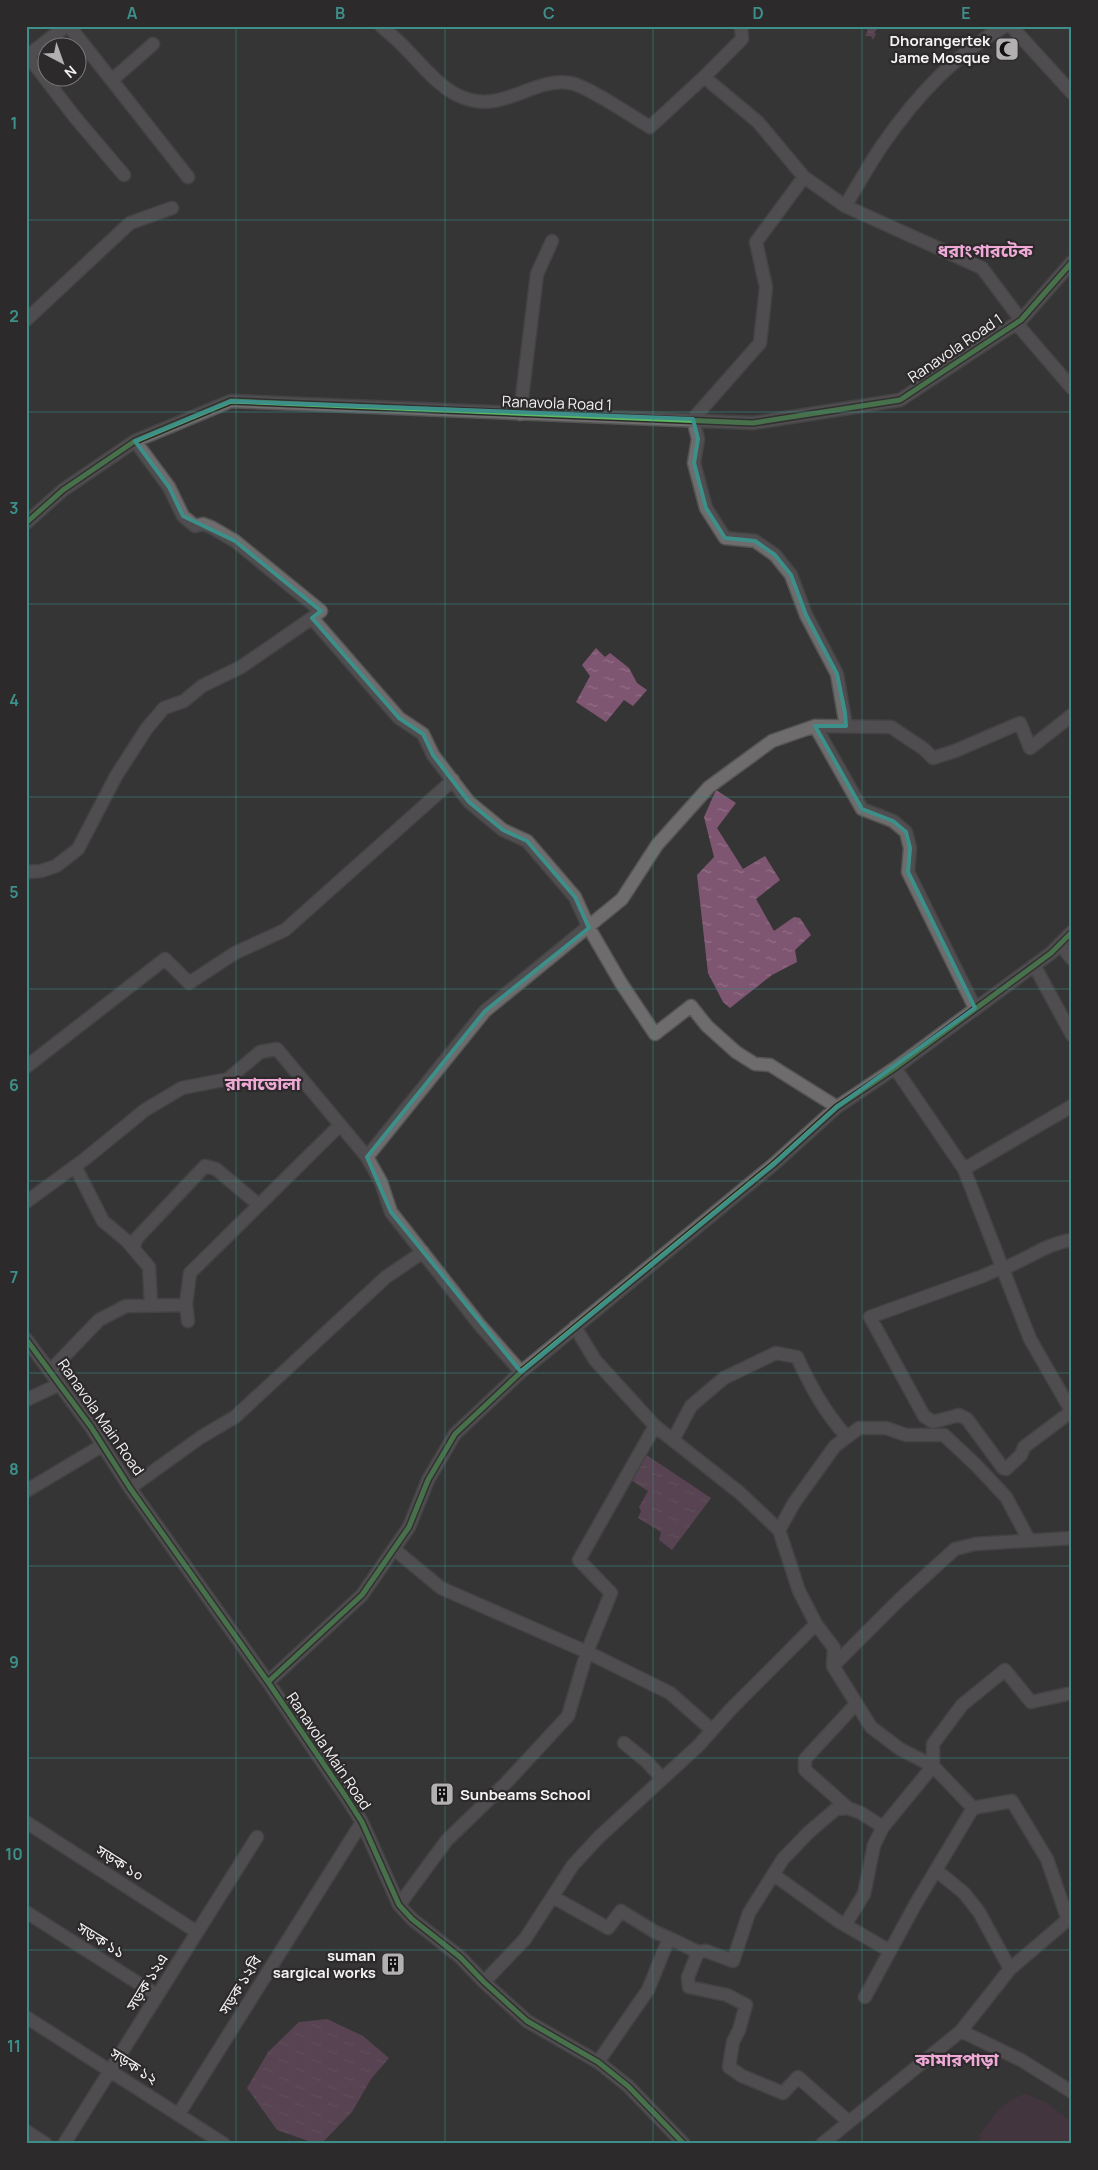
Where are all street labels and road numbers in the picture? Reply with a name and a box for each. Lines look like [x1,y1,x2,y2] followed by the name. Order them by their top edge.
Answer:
[903,308,1007,388] street label: Ranavola Road 1
[502,391,612,415] street label: Ranavola Road 1
[53,1355,149,1479] street label: Ranavola Main Road
[282,1688,376,1814] street label: Ranavola Main Road
[91,1839,148,1886] street label: সড়ক ১০
[72,1917,129,1963] street label: সড়ক ১১
[121,1949,173,2015] street label: সড়ক ১২এ
[213,1951,267,2019] street label: সড়ক ১২বি
[105,2042,162,2089] street label: সড়ক ১২

